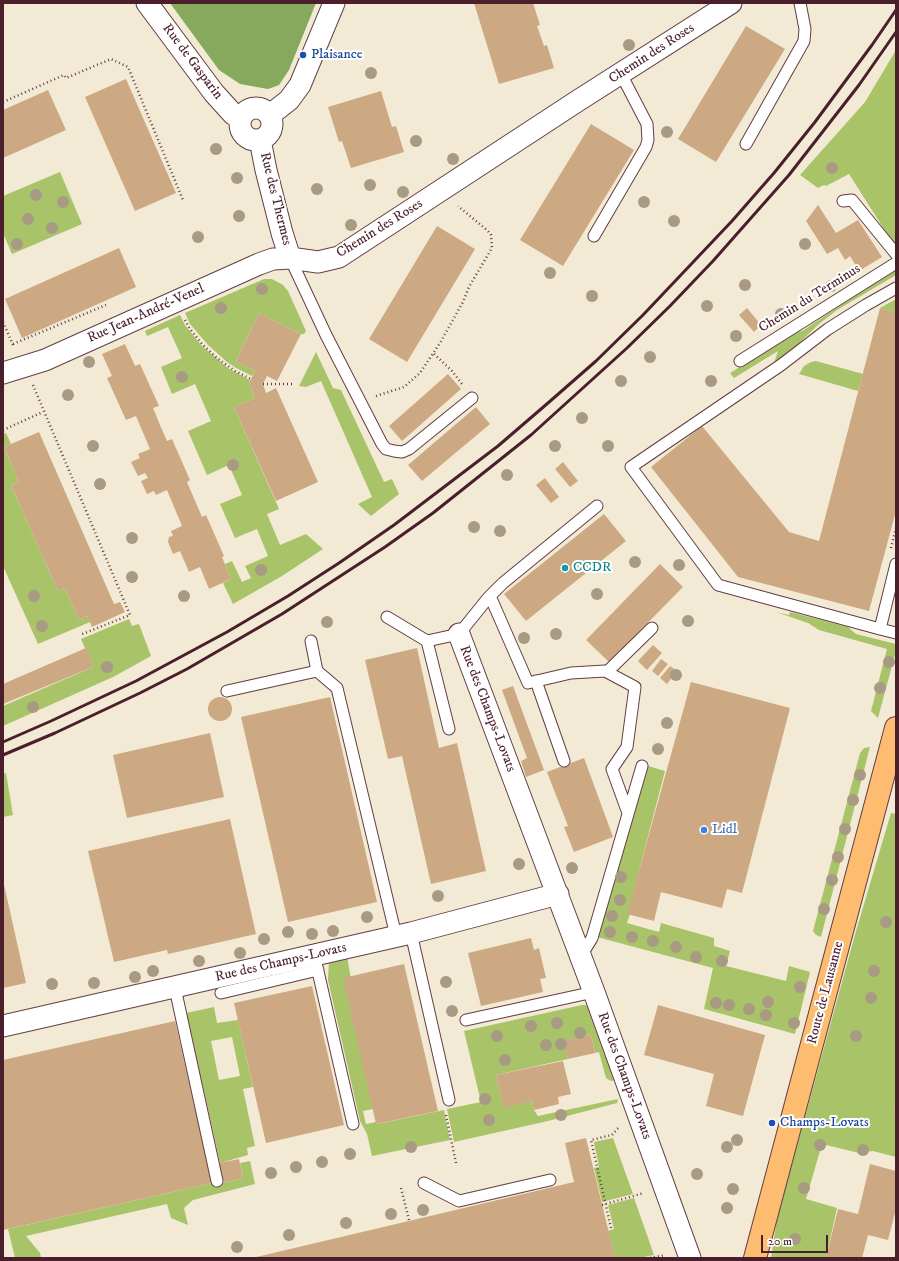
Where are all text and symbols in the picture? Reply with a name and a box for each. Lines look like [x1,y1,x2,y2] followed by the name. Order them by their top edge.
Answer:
[606,20,698,88] street label: Chemin des Roses
[158,21,226,103] street label: Rue de Gasparin
[311,47,363,63] place label: Plaisance
[298,50,308,60] marker: Plaisance
[255,151,295,247] street label: Rue des Thermes
[334,196,426,262] street label: Chemin des Roses
[756,261,864,337] street label: Chemin du Terminus
[85,281,207,347] street label: Rue Jean-André-Venel
[573,560,611,576] place label: CCDR
[560,563,570,573] marker: CCDR
[455,643,519,775] street label: Rue des Champs-Lovats
[712,822,737,838] place label: Lidl
[699,825,709,835] marker: Lidl
[214,940,348,986] street label: Rue des Champs-Lovats
[804,940,848,1046] street label: Route de Lausanne
[593,1010,655,1142] street label: Rue des Champs-Lovats
[780,1115,869,1131] place label: Champs-Lovats
[767,1118,777,1128] marker: Champs-Lovats
[763,1227,830,1253] scale bar
[768,1234,792,1249] text: 20 m

